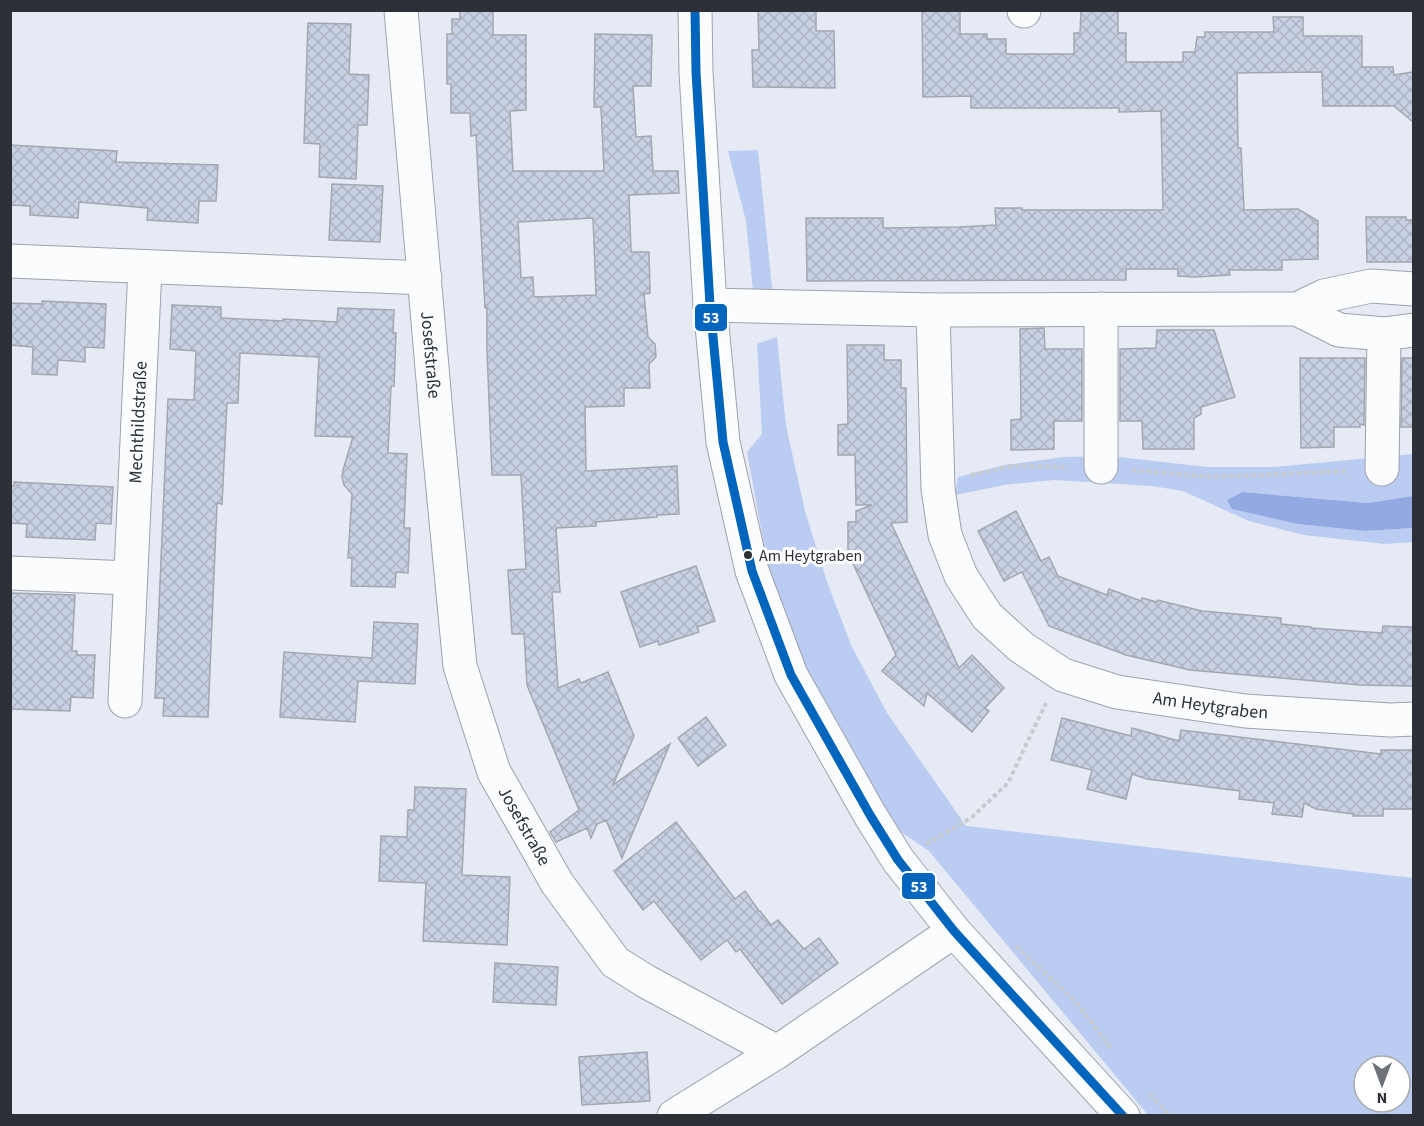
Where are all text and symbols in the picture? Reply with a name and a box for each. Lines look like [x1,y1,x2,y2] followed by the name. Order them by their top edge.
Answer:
[694,303,728,332] line badge: 53
[703,307,719,329] text: 53
[414,310,447,399] street label: Josefstraße
[123,361,154,484] street label: Mechthildstraße
[759,545,862,567] place label: Am Heytgraben
[742,549,754,561] marker: Am Heytgraben
[1151,685,1269,725] street label: Am Heytgraben
[492,782,557,870] street label: Josefstraße
[901,872,936,900] line badge: 53
[911,876,927,898] text: 53
[1352,1054,1412,1114] north arrow
[1377,1087,1387,1109] text: N

